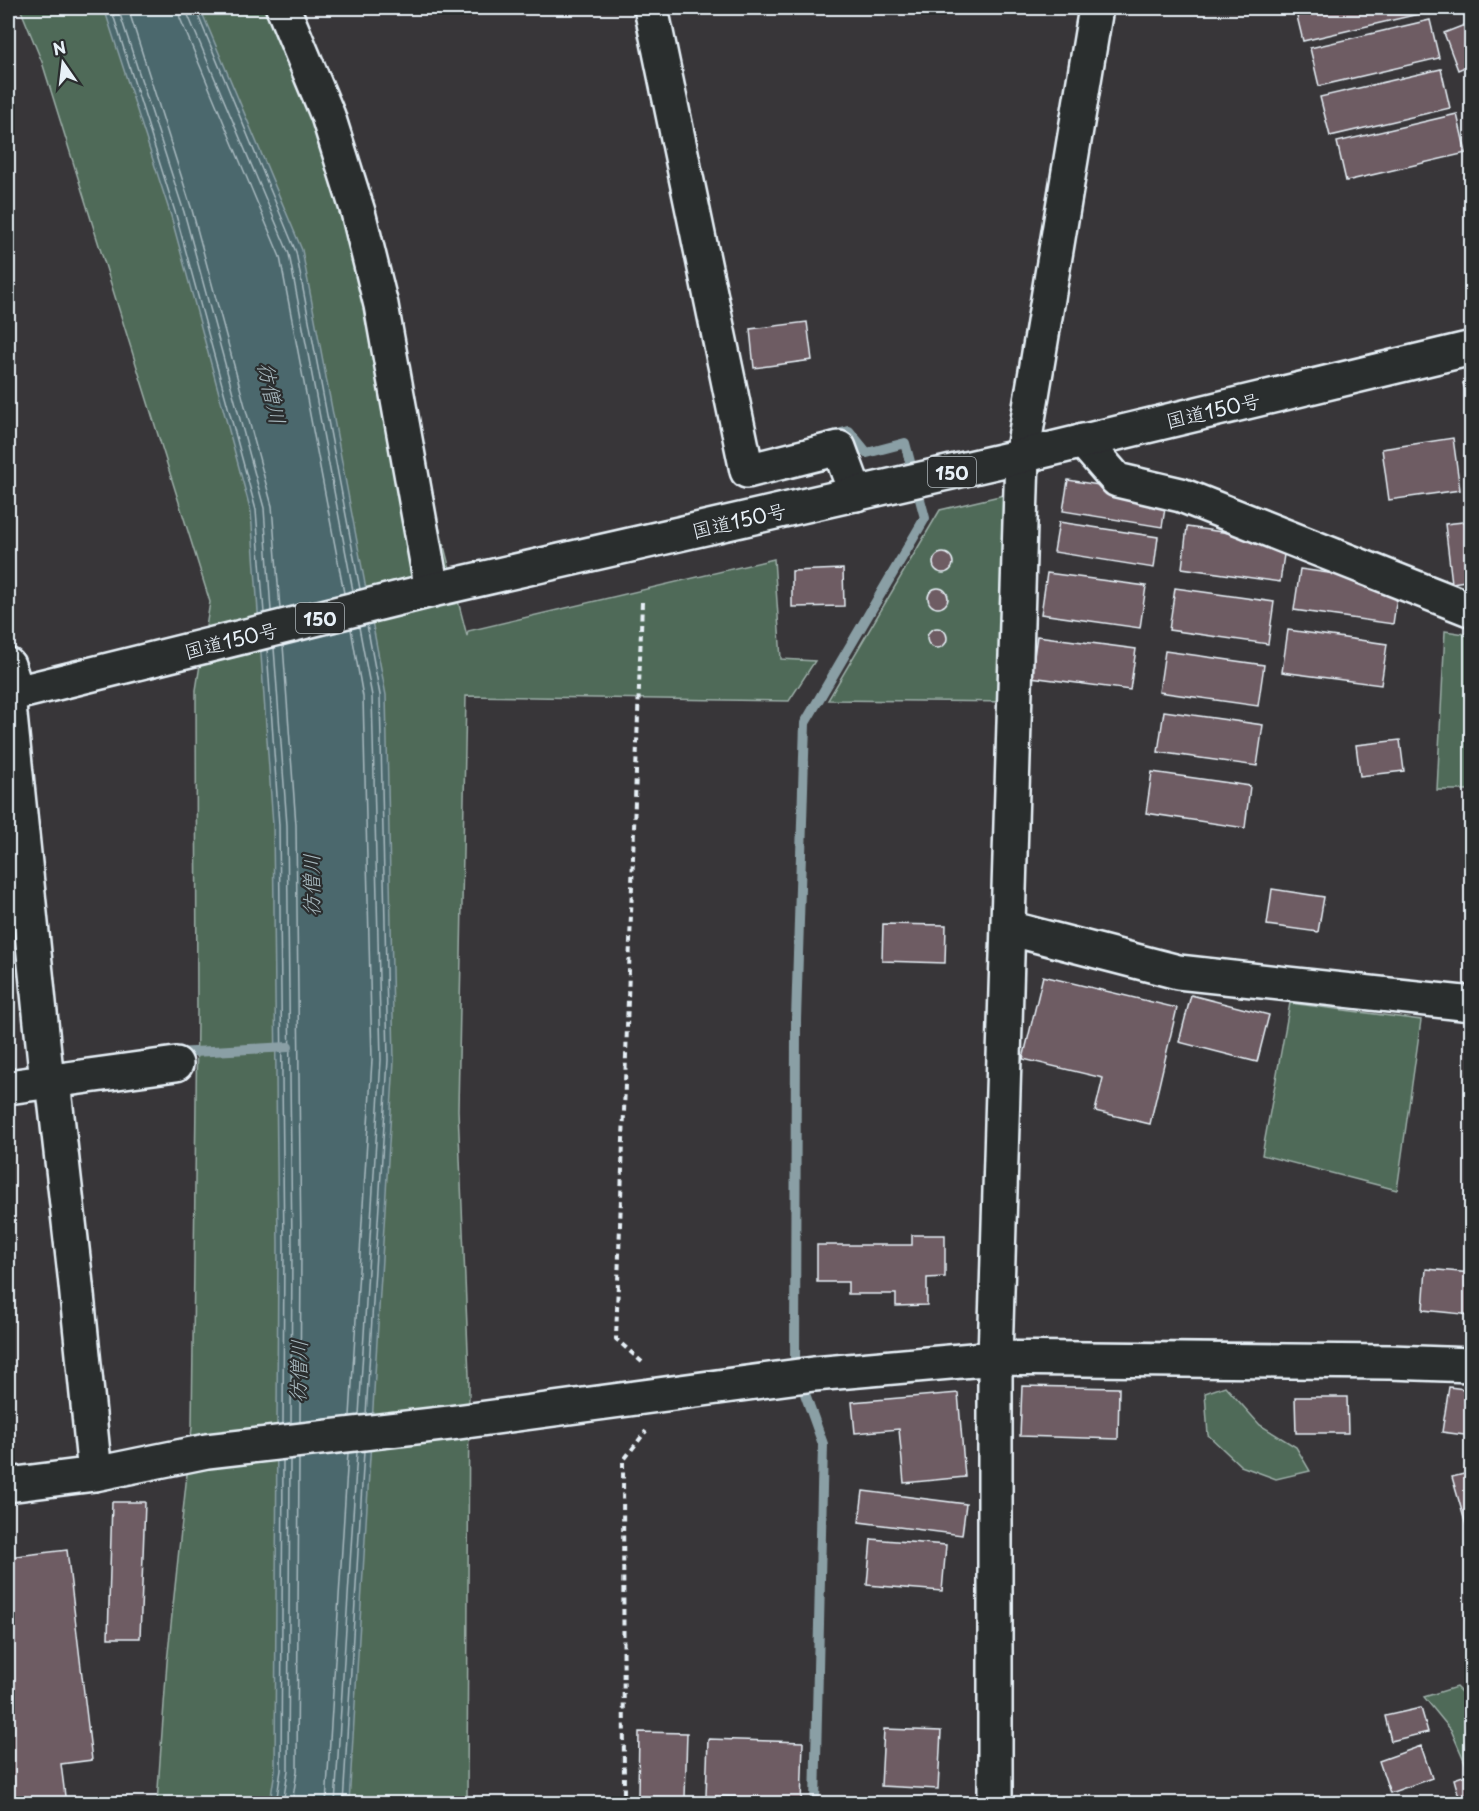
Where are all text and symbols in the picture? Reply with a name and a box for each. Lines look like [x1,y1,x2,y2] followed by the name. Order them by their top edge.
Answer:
[33,33,93,93] north arrow
[50,34,68,61] text: N
[251,359,295,427] water label: 彷僧川
[1163,385,1263,435] street label: 国道150号
[928,457,976,487] road number: 150
[689,495,789,545] street label: 国道150号
[296,603,344,633] road number: 150
[181,614,281,666] street label: 国道150号
[294,854,326,917] water label: 彷僧川
[280,1339,314,1403] water label: 彷僧川

